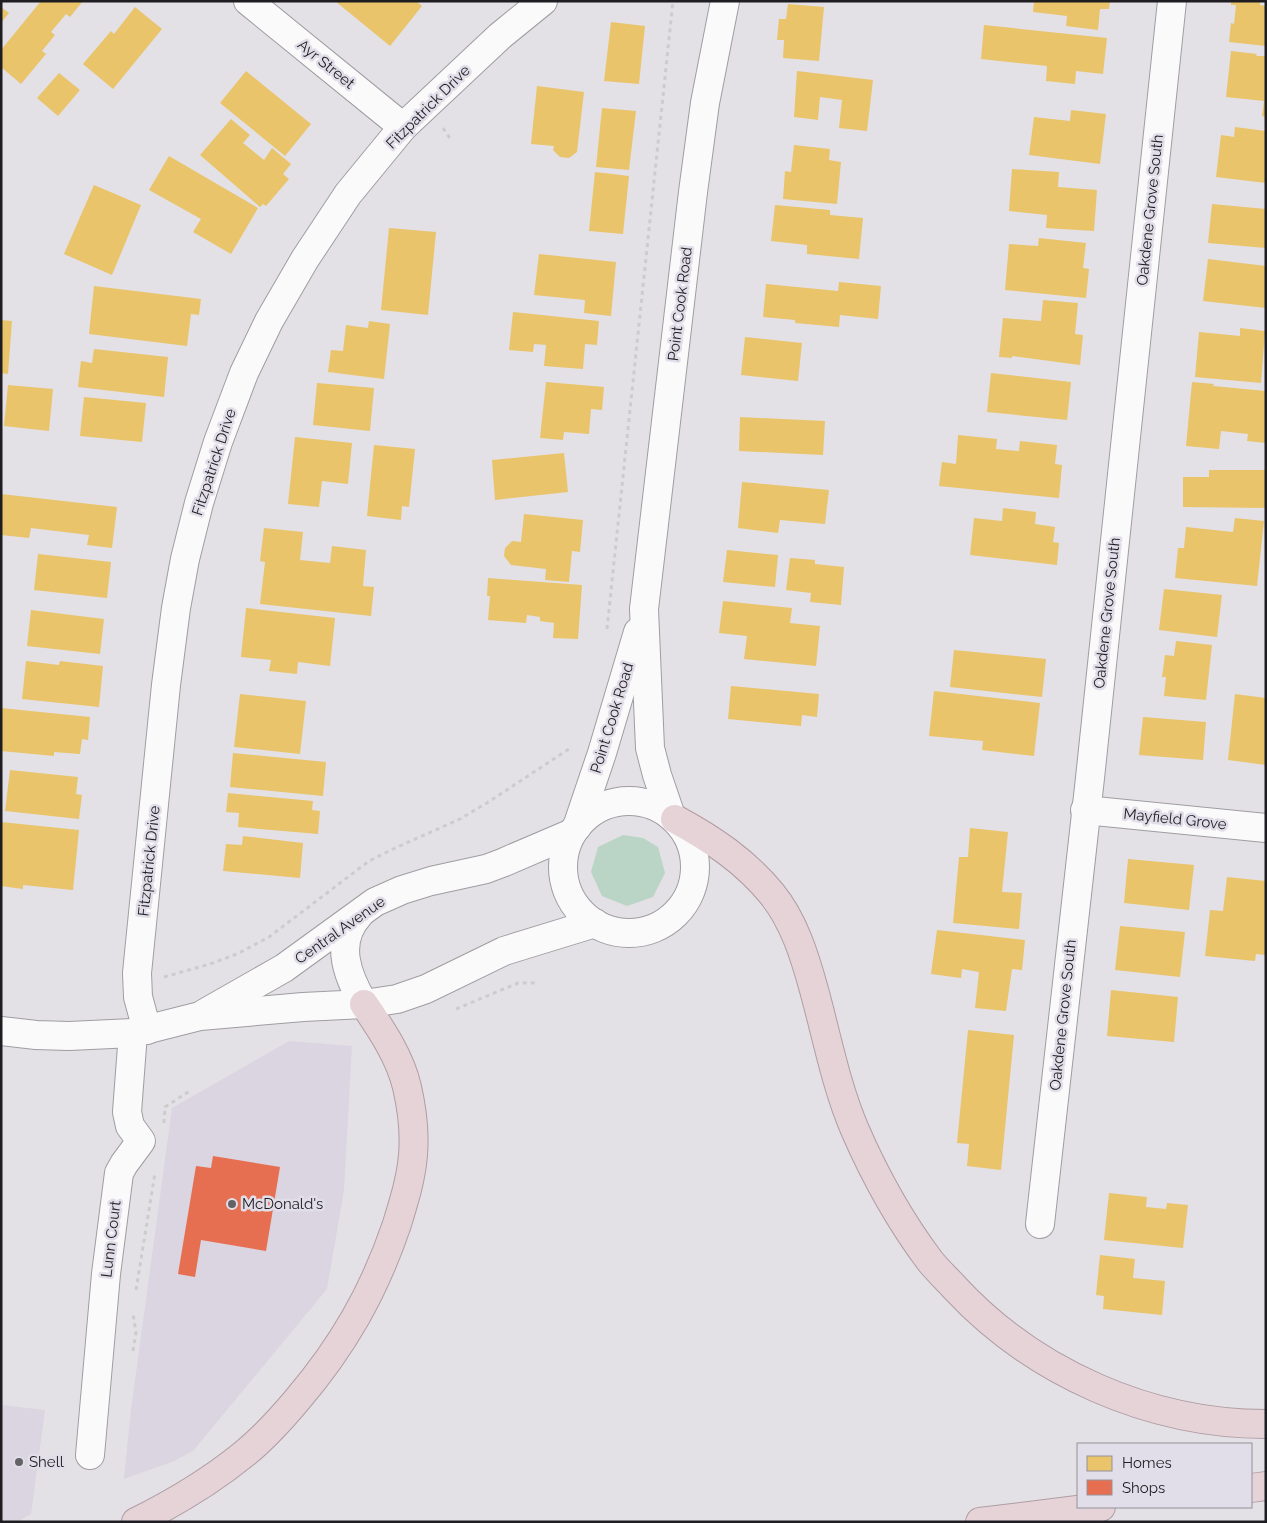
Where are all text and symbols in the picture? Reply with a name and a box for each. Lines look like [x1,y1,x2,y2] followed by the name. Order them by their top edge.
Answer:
[294,36,358,92] street label: Ayr Street
[382,61,474,153] street label: Fitzpatrick Drive
[1133,134,1167,286] street label: Oakdene Grove South
[664,246,696,362] street label: Point Cook Road
[188,406,240,518] street label: Fitzpatrick Drive
[1090,537,1124,689] street label: Oakdene Grove South
[587,660,637,776] street label: Point Cook Road
[134,805,164,917] street label: Fitzpatrick Drive
[1122,805,1228,833] street label: Mayfield Grove
[291,892,389,968] street label: Central Avenue
[1046,939,1080,1091] street label: Oakdene Grove South
[242,1195,323,1213] place label: McDonald's
[226,1198,238,1210] marker: McDonald's
[97,1200,125,1278] street label: Lunn Court
[1077,1443,1252,1508] legend
[29,1453,65,1471] place label: Shell
[1122,1454,1172,1472] text: Homes
[13,1456,25,1468] marker: Shell
[1122,1479,1165,1497] text: Shops

